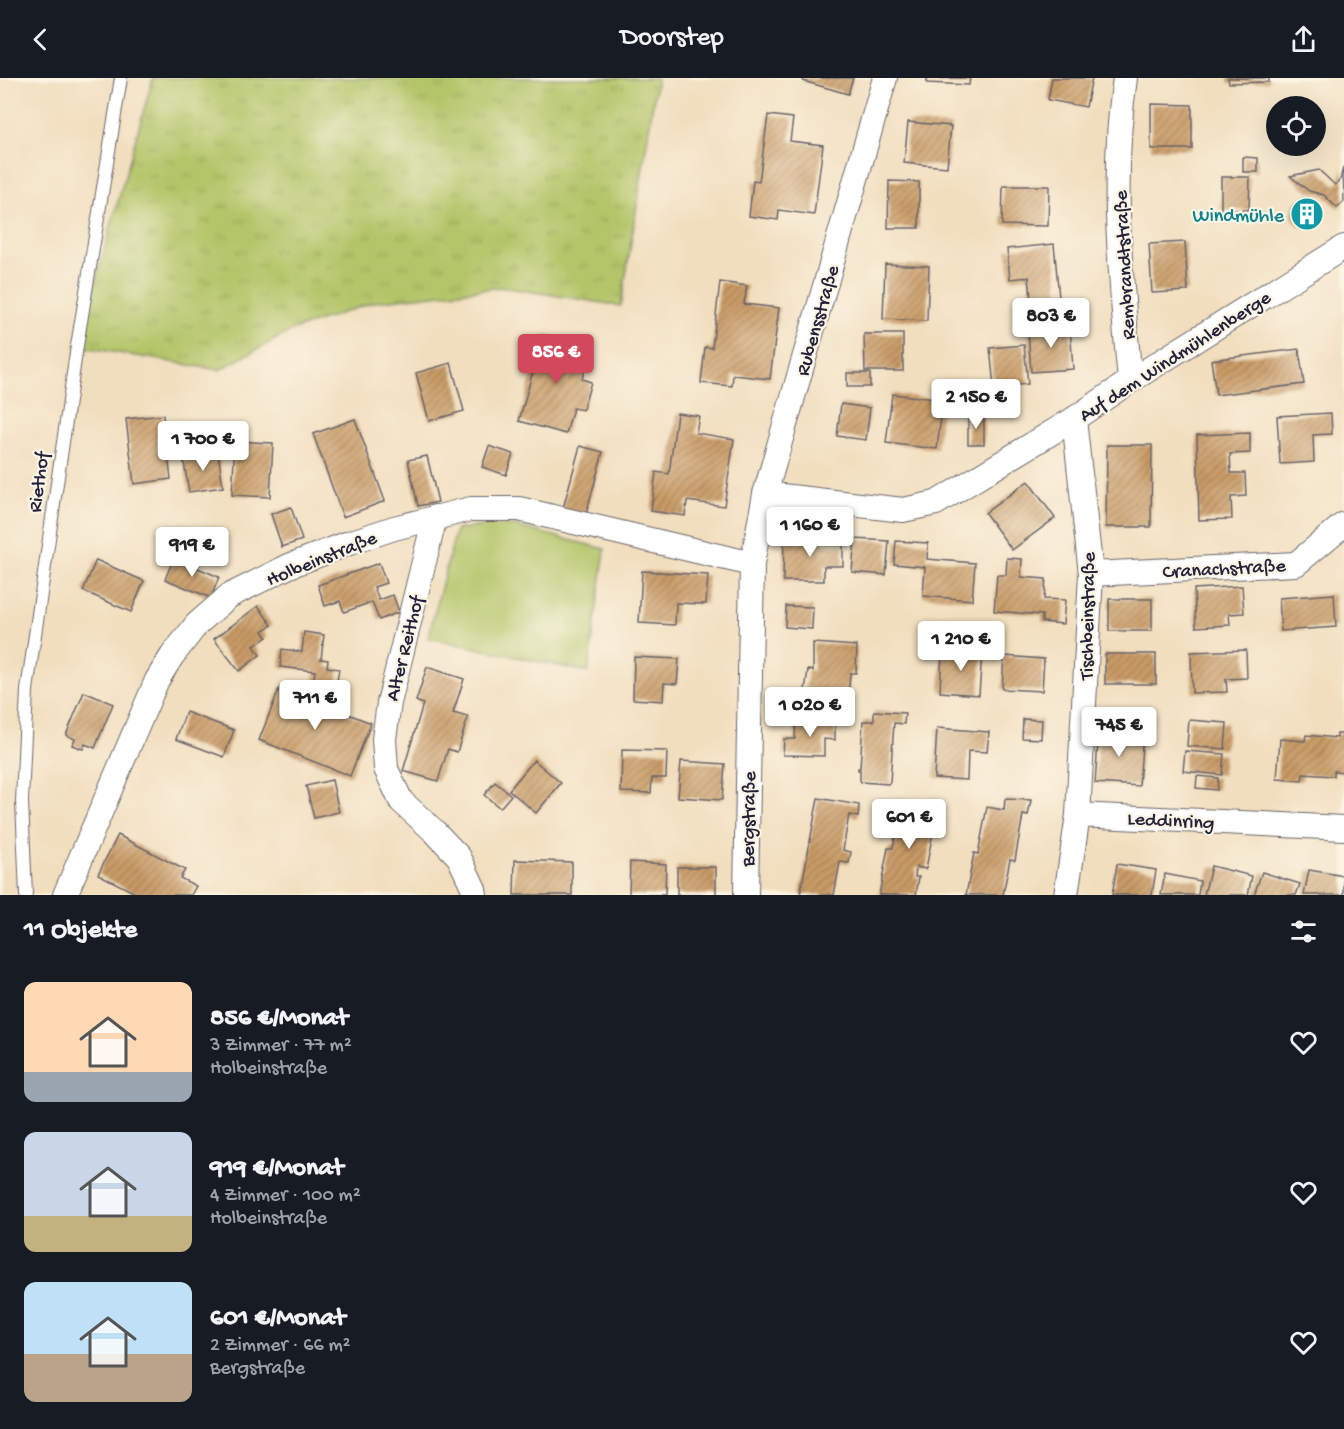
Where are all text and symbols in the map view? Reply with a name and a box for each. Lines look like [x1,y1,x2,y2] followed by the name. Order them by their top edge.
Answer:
[24,23,57,56] icon: back
[620,23,724,55] text: Doorstep
[1287,23,1320,56] icon: share
[1266,96,1326,156] map controls
[1266,96,1326,156] button: locate
[1111,189,1142,340] street label: Rembrandtstraße
[1289,196,1325,232] building icon: Windmühle
[1192,206,1285,229] place label: Windmühle
[793,262,846,379] street label: Rubensstraße
[1076,287,1277,429] street label: Auf dem Windmühlenberge
[1009,298,1093,349] pin: 803 €
[1026,306,1076,329] text: 803 €
[514,334,598,385] pin: 856 €
[532,342,580,365] text: 856 €
[921,379,1031,430] pin: 2 150 €
[945,387,1007,410] text: 2 150 €
[148,421,258,472] pin: 1 700 €
[172,429,234,452] text: 1 700 €
[25,449,56,514] street label: Riethof
[755,507,865,558] pin: 1 160 €
[780,515,840,538] text: 1 160 €
[150,527,234,578] pin: 919 €
[264,527,382,593] street label: Holbeinstraße
[170,535,214,558] text: 919 €
[1077,551,1102,681] street label: Tischbeinstraße
[1162,556,1287,585] street label: Cranachstraße
[382,592,431,704] street label: Alter Reithof
[906,621,1016,672] pin: 1 210 €
[932,629,990,652] text: 1 210 €
[273,680,357,731] pin: 711 €
[755,687,865,738] pin: 1 020 €
[293,688,337,711] text: 711 €
[779,695,841,718] text: 1 020 €
[1077,707,1161,758] pin: 745 €
[1095,715,1143,738] text: 745 €
[738,771,763,868] street label: Bergstraße
[867,799,951,850] pin: 601 €
[886,807,932,830] text: 601 €
[1127,809,1215,836] street label: Leddinring
[1287,915,1320,948] icon: filters
[24,916,137,947] text: 11 Objekte
[210,1004,348,1035] text: 856 €/Monat
[72,1006,144,1078] icon: home
[1287,1026,1320,1059] icon: heart
[210,1035,352,1058] text: 3 Zimmer · 77 m²
[210,1058,327,1081] text: Holbeinstraße
[210,1154,343,1185] text: 919 €/Monat
[72,1156,144,1228] icon: home
[1287,1176,1320,1209] icon: heart
[210,1185,361,1208] text: 4 Zimmer · 100 m²
[210,1208,327,1231] text: Holbeinstraße
[210,1304,345,1335] text: 601 €/Monat
[72,1306,144,1378] icon: home
[1287,1326,1320,1359] icon: heart
[210,1335,351,1358] text: 2 Zimmer · 66 m²
[210,1358,305,1381] text: Bergstraße

